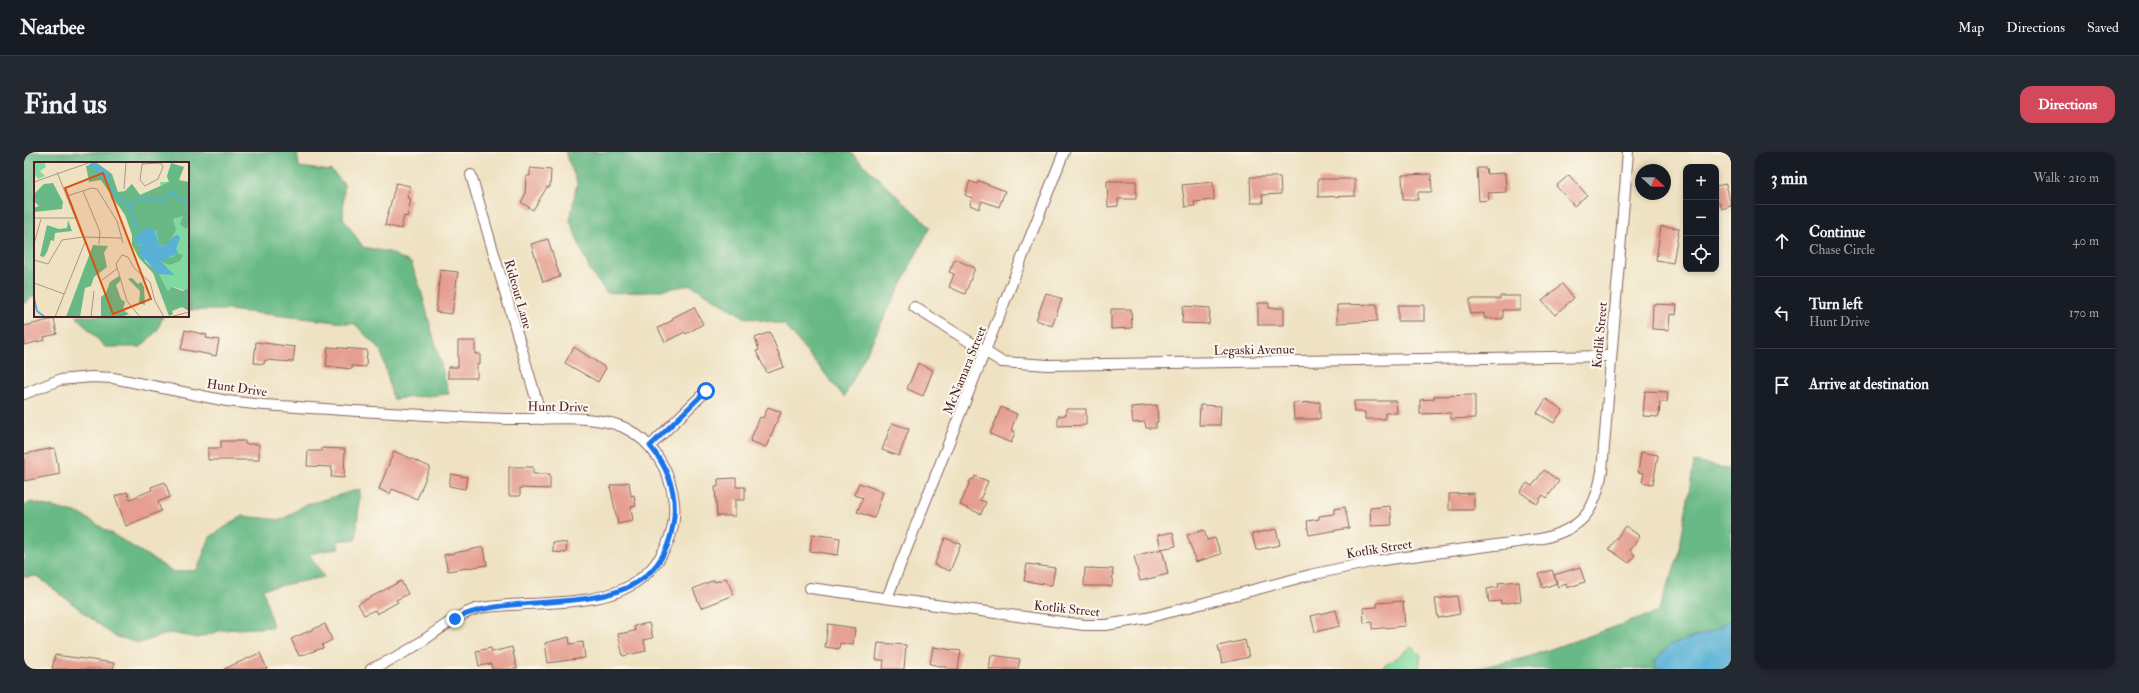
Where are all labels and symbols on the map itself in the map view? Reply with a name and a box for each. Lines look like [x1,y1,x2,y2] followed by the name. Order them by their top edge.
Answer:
[34,162,189,317] inset map
[1635,164,1671,200] north arrow
[501,258,536,331] street label: Rideout Lane
[1589,301,1611,369] street label: Kotlik Street
[940,324,990,417] street label: McNamara Street
[1213,341,1295,359] street label: Legaski Avenue
[206,376,269,400] street label: Hunt Drive
[697,382,715,400] route start
[528,398,589,416] street label: Hunt Drive
[1345,536,1413,562] street label: Kotlik Street
[1033,598,1101,620] street label: Kotlik Street
[446,610,464,628] route end

